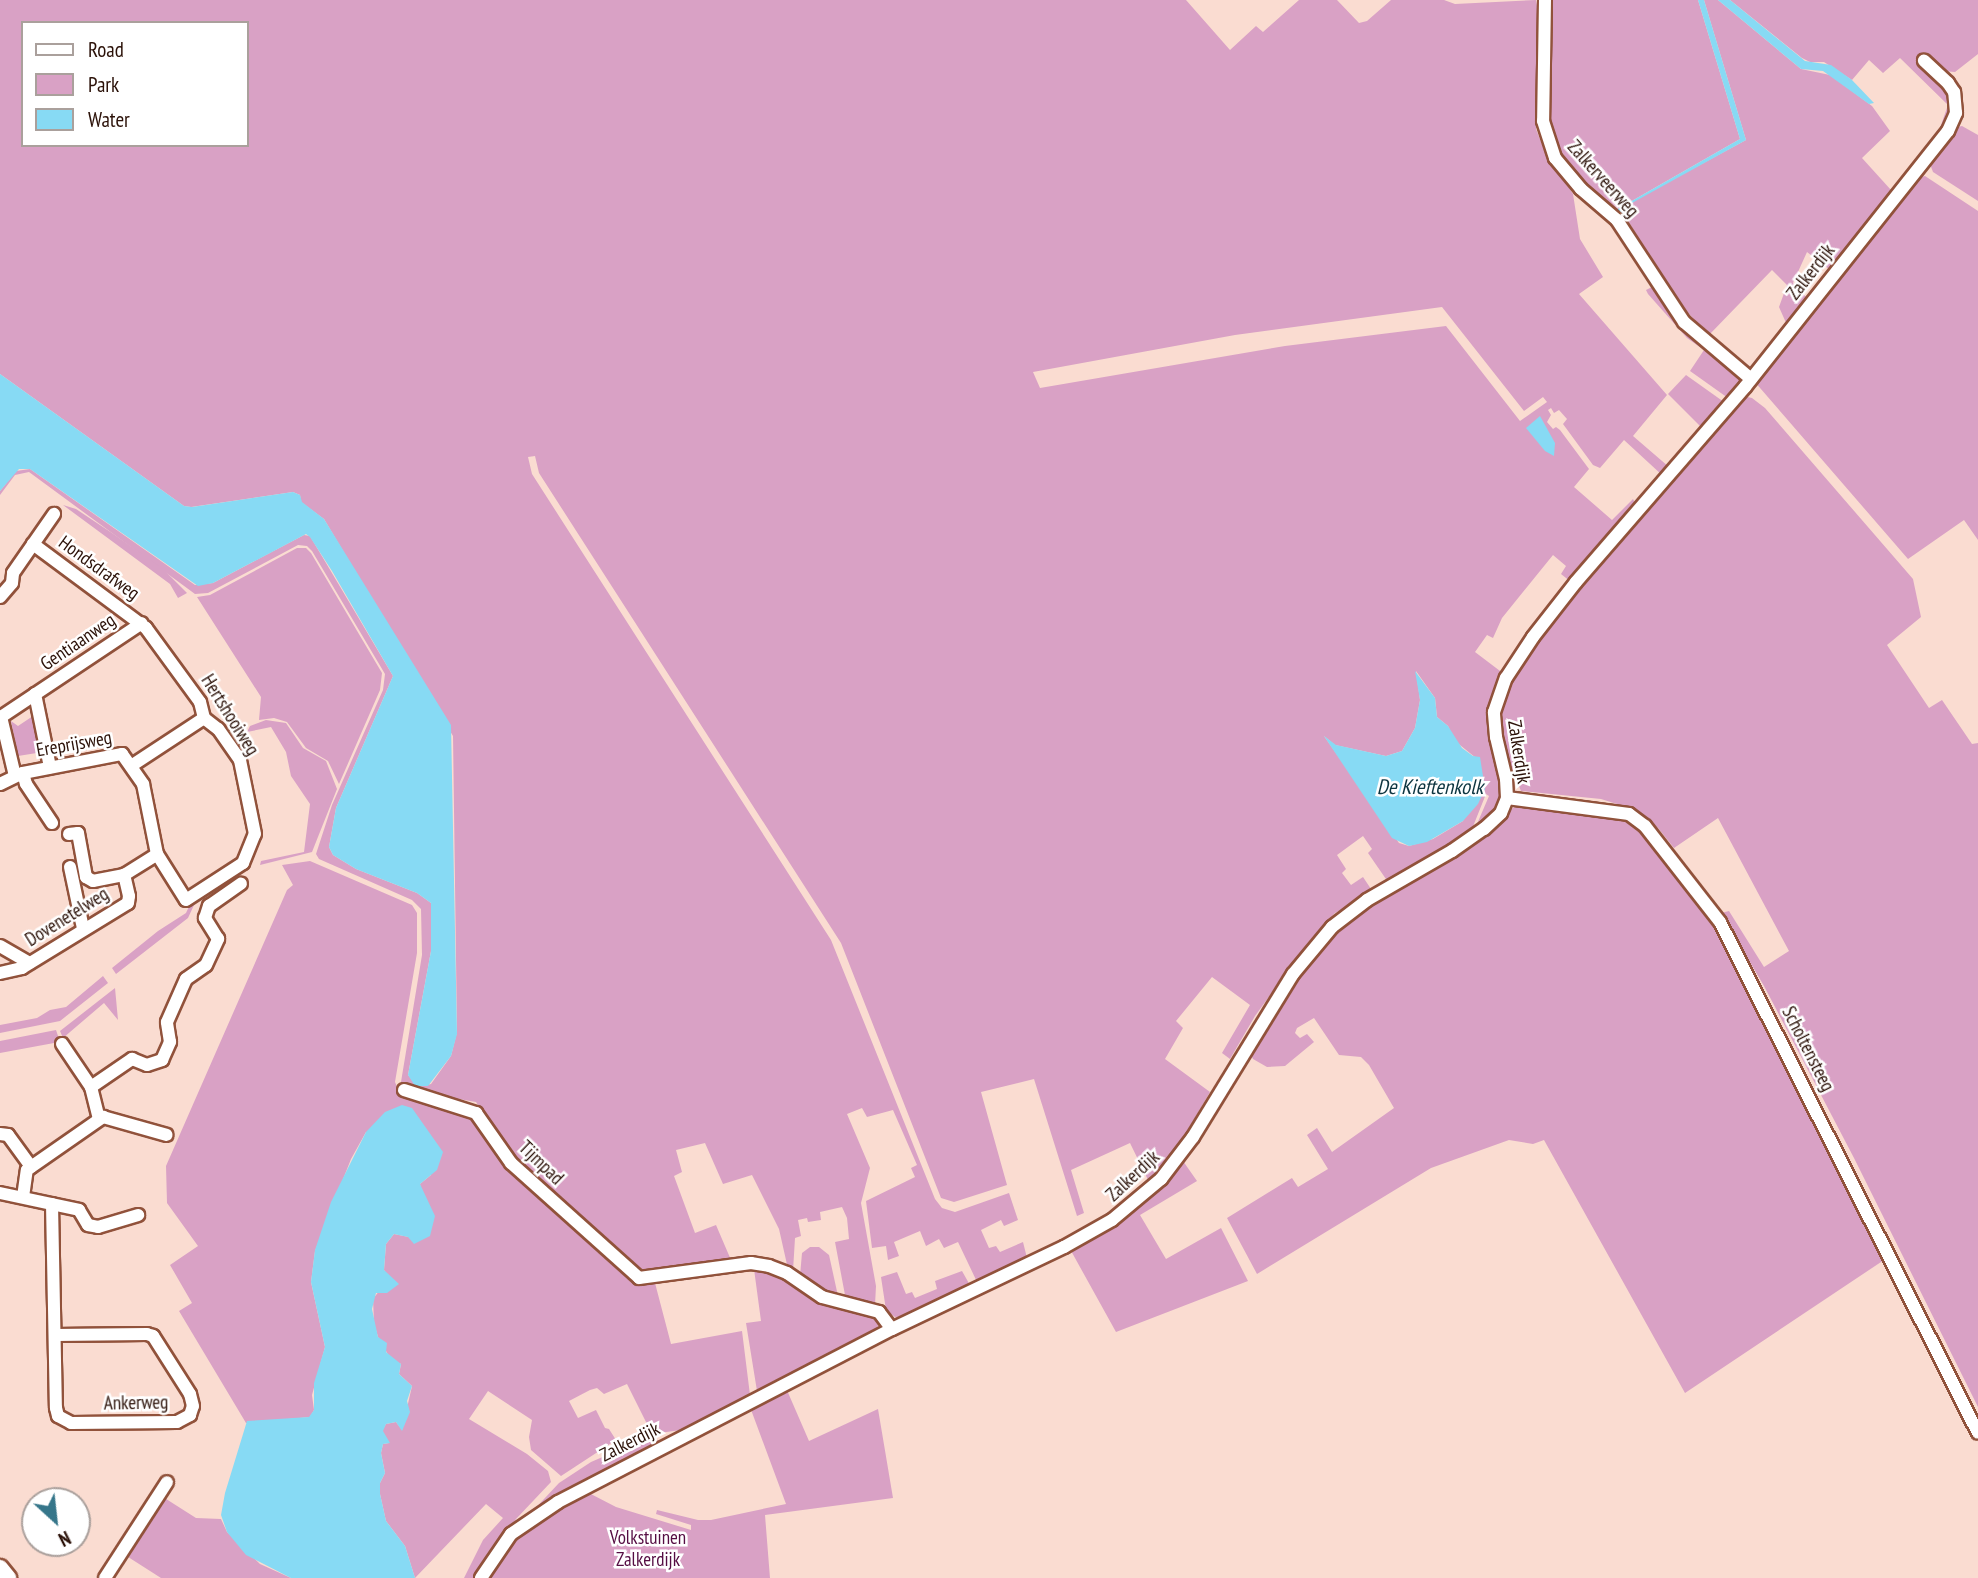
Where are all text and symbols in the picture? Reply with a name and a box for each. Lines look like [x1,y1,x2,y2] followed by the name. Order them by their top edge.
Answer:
[21,21,248,147] legend
[88,36,124,63] text: Road
[88,71,119,98] text: Park
[88,106,130,133] text: Water
[1563,136,1643,222] street label: Zalkerveerweg
[1782,240,1840,304] street label: Zalkerdijk
[54,531,144,605] street label: Hondsdrafweg
[36,609,120,675] street label: Gentiaanweg
[196,670,264,760] street label: Hertshooiweg
[1503,719,1535,785] street label: Zalkerdijk
[34,726,114,762] street label: Ereprijsweg
[1377,774,1483,800] water label: De Kieftenkolk
[21,883,113,951] street label: Dovenetelweg
[1777,1003,1839,1095] street label: Scholtensteeg
[514,1136,568,1190] street label: Tijmpad
[1102,1146,1164,1206] street label: Zalkerdijk
[104,1391,168,1415] street label: Ankerweg
[596,1417,664,1467] street label: Zalkerdijk
[21,1487,91,1557] north arrow
[55,1526,75,1552] text: N
[610,1527,686,1571] park label: Volkstuinen Zalkerdijk

